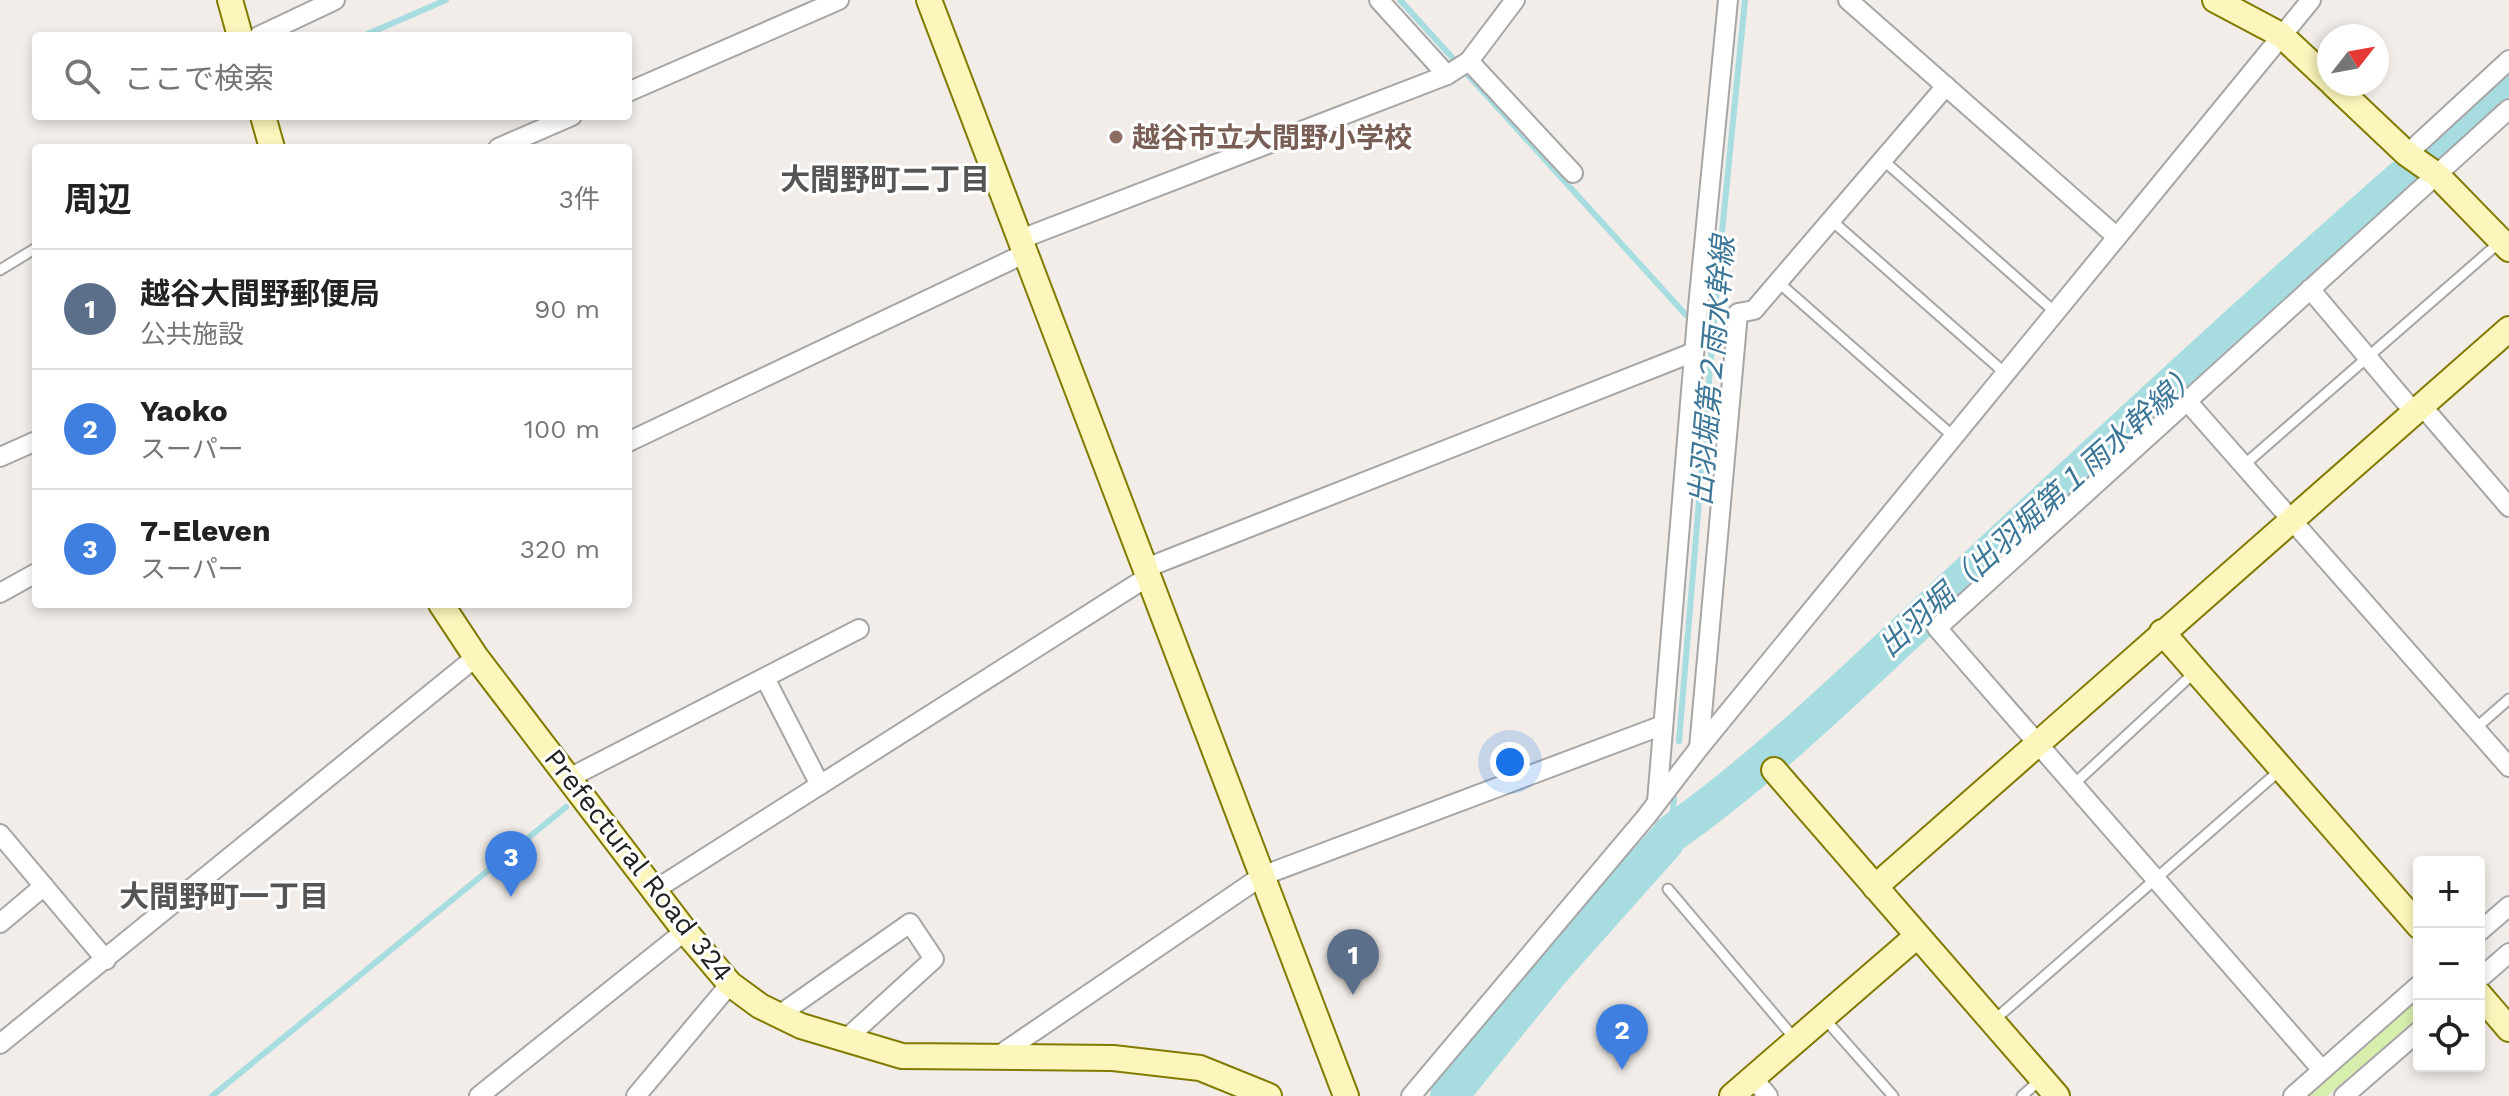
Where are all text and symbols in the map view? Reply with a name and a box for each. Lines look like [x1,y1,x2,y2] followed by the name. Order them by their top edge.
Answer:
[2317,24,2389,96] north arrow
[32,32,632,120] search box
[60,54,104,98] icon: search
[124,61,274,96] text: ここで検索
[1132,121,1412,154] place label: 越谷市立大間野小学校
[1107,128,1125,146] marker: 越谷市立大間野小学校
[780,162,990,197] district label: 大間野町二丁目
[64,179,132,219] text: 周辺
[559,184,600,214] text: 3件
[1682,231,1741,507] water label: 出羽堀第２雨水幹線
[140,276,380,311] text: 越谷大間野郵便局
[84,294,96,324] text: 1
[534,294,600,324] text: 90 m
[140,319,244,349] text: 公共施設
[1871,356,2206,663] water label: 出羽堀（出羽堀第１雨水幹線）
[140,393,228,428] text: Yaoko
[82,414,98,444] text: 2
[524,414,600,444] text: 100 m
[140,434,244,464] text: スーパー
[140,513,271,548] text: 7-Eleven
[82,534,98,564] text: 3
[520,534,600,564] text: 320 m
[140,554,244,584] text: スーパー
[537,742,740,988] street label: Prefectural Road 324
[1490,742,1530,782] your location
[485,831,537,897] pin: 3
[2413,856,2485,1072] map controls
[2413,856,2485,928] button: +
[119,879,329,914] district label: 大間野町一丁目
[2413,928,2485,1000] button: −
[1327,929,1379,995] pin: 1
[2413,1000,2485,1072] button: locate
[1596,1004,1648,1070] pin: 2

